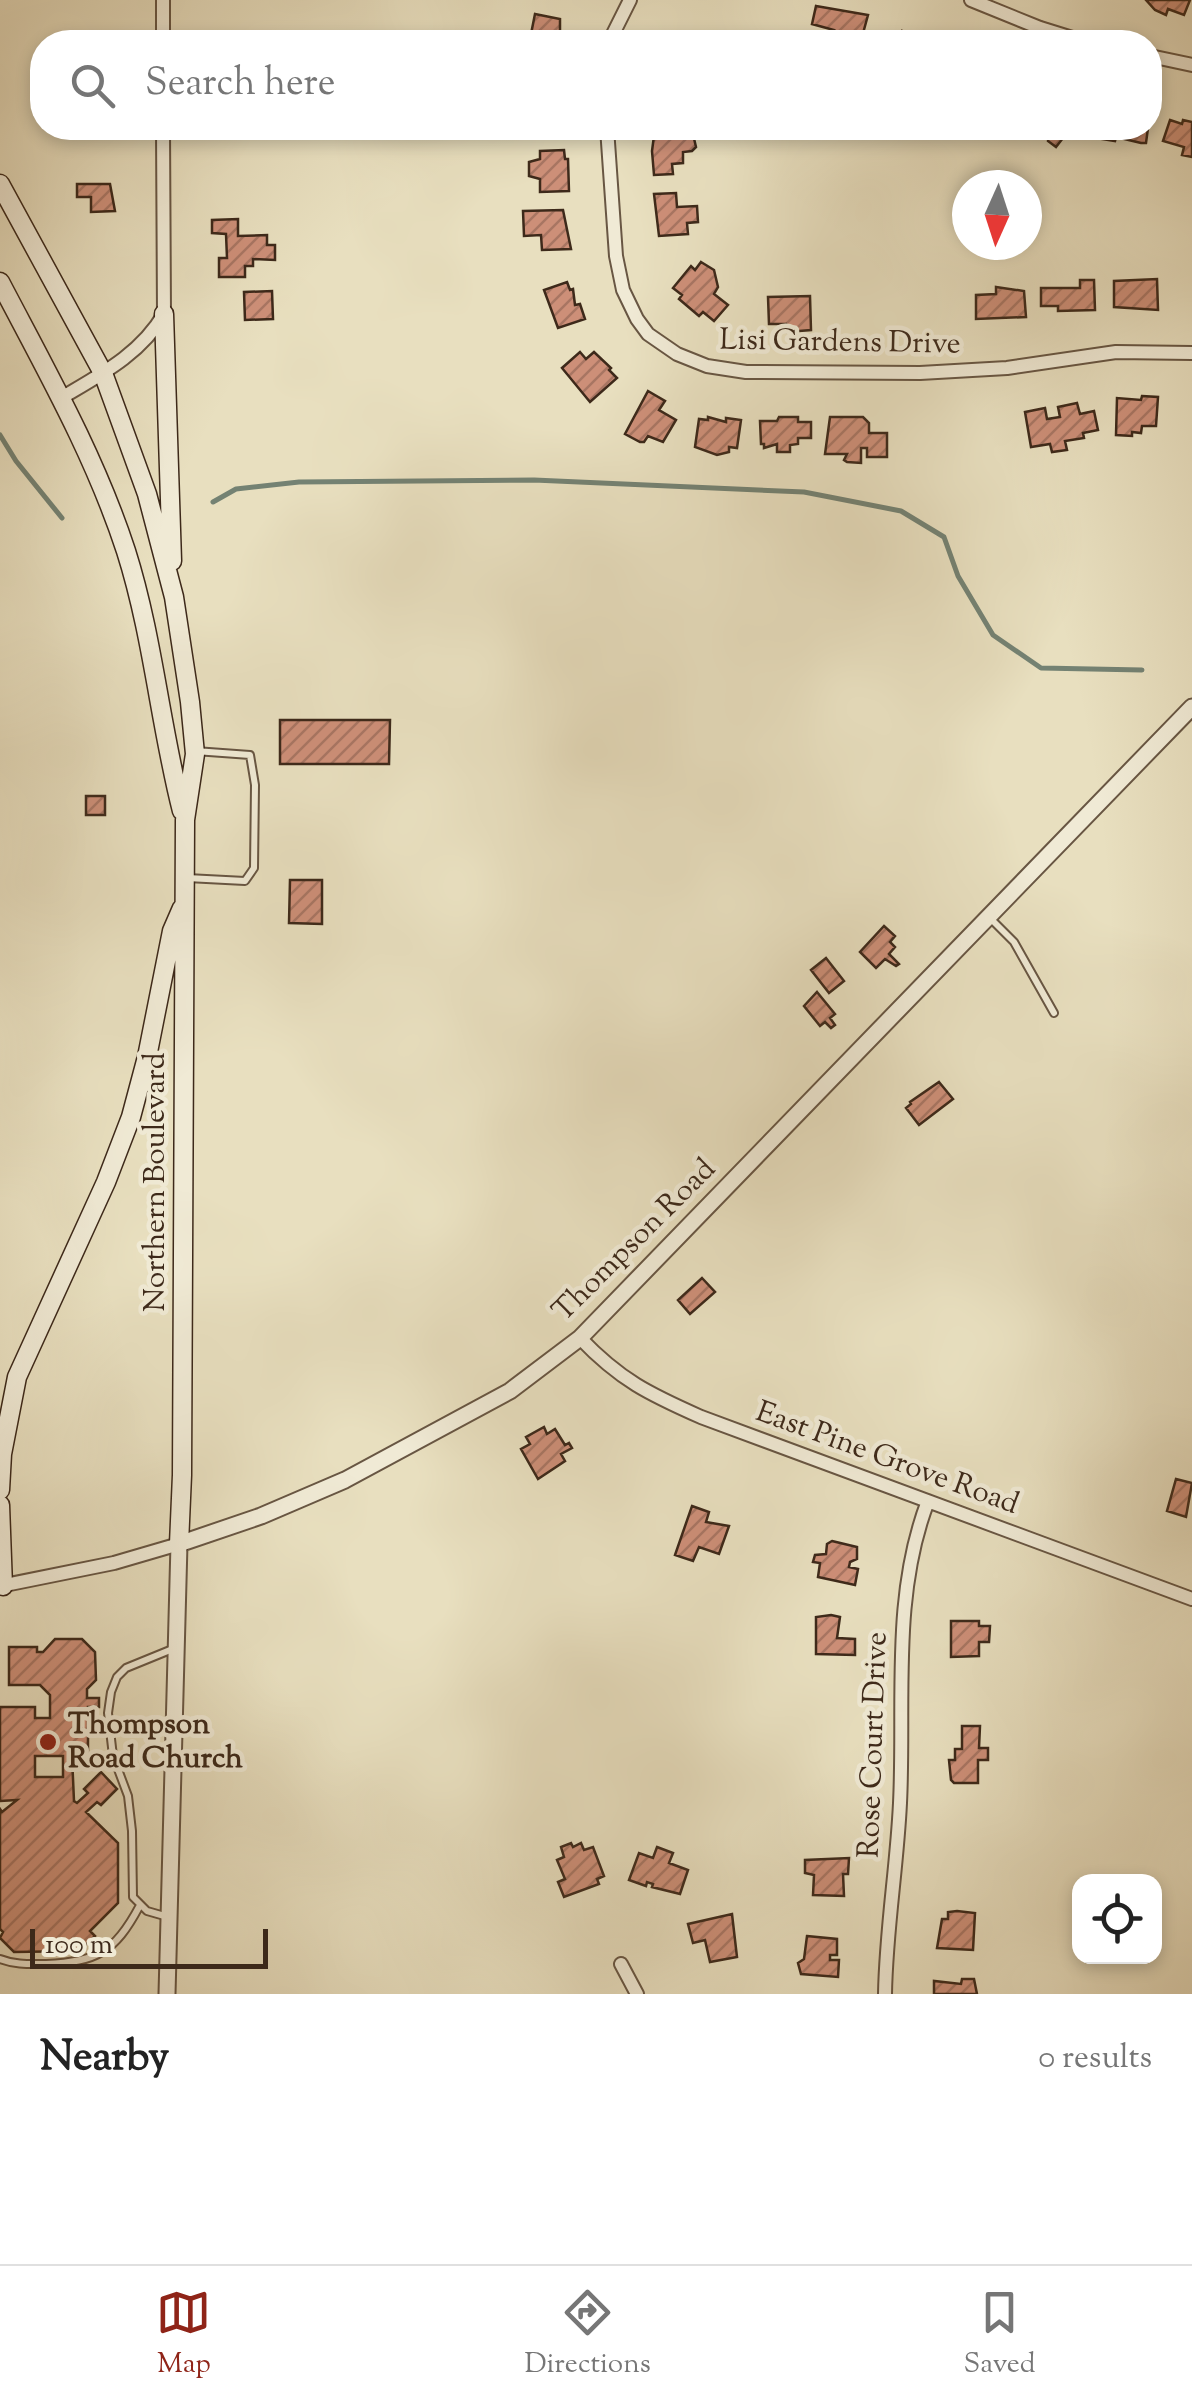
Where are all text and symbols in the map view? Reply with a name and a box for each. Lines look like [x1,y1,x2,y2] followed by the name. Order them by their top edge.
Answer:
[30,30,1162,140] search box
[65,58,120,113] icon: search
[145,58,336,112] text: Search here
[952,170,1042,260] north arrow
[719,319,961,367] street label: Lisi Gardens Drive
[135,1052,178,1312] street label: Northern Boulevard
[544,1149,727,1332] street label: Thompson Road
[749,1391,1025,1527] street label: East Pine Grove Road
[849,1631,899,1859] street label: Rose Court Drive
[68,1704,243,1781] place label: Thompson Road Church
[37,1731,59,1753] marker: Thompson Road Church
[1072,1874,1162,1964] map controls
[1072,1874,1162,1964] button: locate
[30,1924,268,1968] scale bar
[45,1926,113,1966] text: 100 m
[40,2029,169,2089] text: Nearby
[1038,2036,1152,2082] text: 0 results
[156,2285,211,2385] tab: Map
[524,2285,651,2385] tab: Directions
[964,2285,1036,2385] tab: Saved

